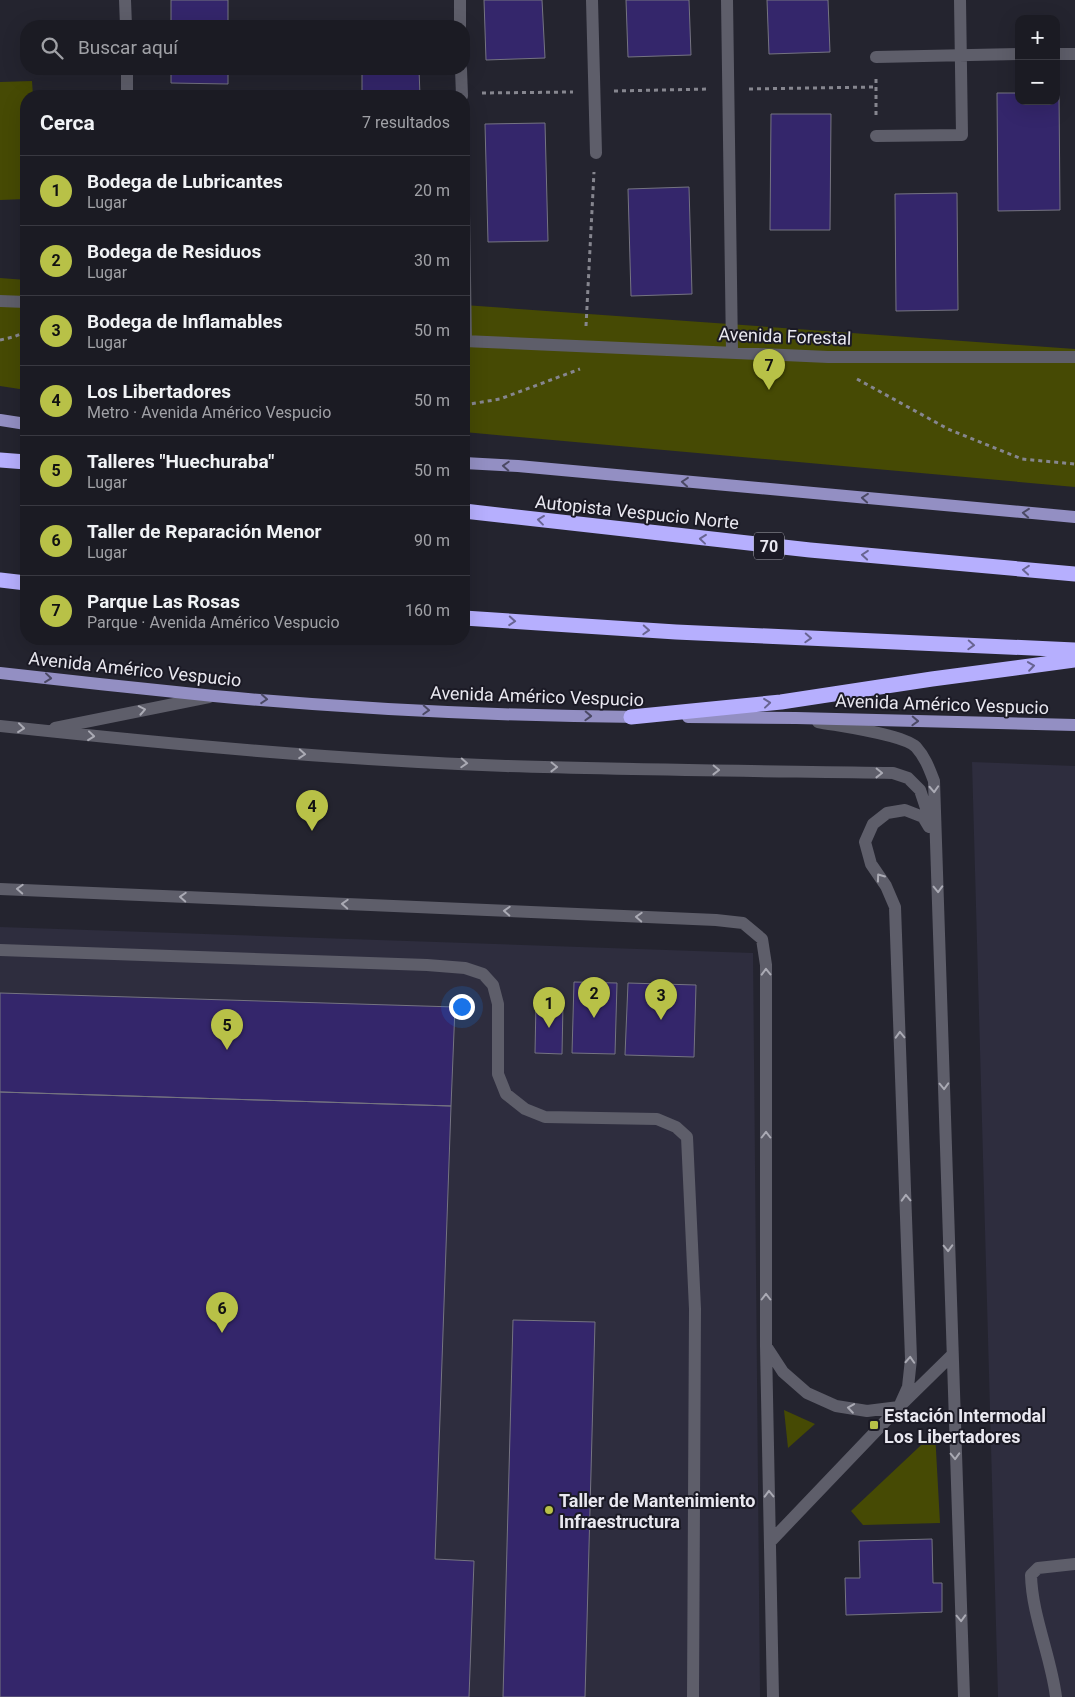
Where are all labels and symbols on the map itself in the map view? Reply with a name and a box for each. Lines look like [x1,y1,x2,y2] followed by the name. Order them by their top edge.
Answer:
[718,323,852,349] street label: Avenida Forestal
[753,349,785,390] pin: 7
[502,460,510,471] one-way arrow
[681,476,689,487] one-way arrow
[534,491,740,533] street label: Autopista Vespucio Norte
[860,493,868,504] one-way arrow
[1022,507,1030,518] one-way arrow
[537,515,545,526] one-way arrow
[754,532,784,560] road number: 70
[699,534,707,545] one-way arrow
[860,550,868,561] one-way arrow
[1022,565,1030,576] one-way arrow
[509,615,517,626] one-way arrow
[642,624,650,635] one-way arrow
[805,632,813,643] one-way arrow
[967,640,975,651] one-way arrow
[28,647,242,691] street label: Avenida Américo Vespucio
[1028,661,1036,672] one-way arrow
[45,672,53,683] one-way arrow
[430,682,644,710] street label: Avenida Américo Vespucio
[835,690,1049,718] street label: Avenida Américo Vespucio
[260,694,268,705] one-way arrow
[763,698,771,709] one-way arrow
[422,704,430,715] one-way arrow
[137,706,146,716] one-way arrow
[584,710,592,721] one-way arrow
[911,716,919,727] one-way arrow
[18,722,26,733] one-way arrow
[87,730,95,741] one-way arrow
[298,748,306,759] one-way arrow
[461,758,469,769] one-way arrow
[550,761,558,772] one-way arrow
[712,765,720,775] one-way arrow
[875,768,883,778] one-way arrow
[929,786,939,793] one-way arrow
[296,790,328,831] pin: 4
[877,873,886,883] one-way arrow
[16,884,24,895] one-way arrow
[932,885,943,893] one-way arrow
[178,891,186,902] one-way arrow
[341,898,349,909] one-way arrow
[503,906,510,916] one-way arrow
[635,911,643,922] one-way arrow
[761,968,771,976] one-way arrow
[578,977,610,1018] pin: 2
[645,979,677,1020] pin: 3
[533,987,565,1028] pin: 1
[449,994,475,1020] your location
[211,1009,243,1050] pin: 5
[895,1031,906,1039] one-way arrow
[938,1082,949,1090] one-way arrow
[761,1131,771,1138] one-way arrow
[900,1193,911,1201] one-way arrow
[943,1245,954,1253] one-way arrow
[206,1292,238,1333] pin: 6
[761,1293,771,1301] one-way arrow
[905,1356,916,1364] one-way arrow
[846,1404,855,1414] one-way arrow
[884,1405,1046,1447] place label: Estación Intermodal Los Libertadores
[868,1419,880,1431] marker: Estación Intermodal Los Libertadores
[950,1452,961,1460] one-way arrow
[764,1489,774,1497] one-way arrow
[559,1490,755,1532] place label: Taller de Mantenimiento Infraestructura
[543,1504,555,1516] marker: Taller de Mantenimiento Infraestructura
[956,1615,966,1623] one-way arrow

